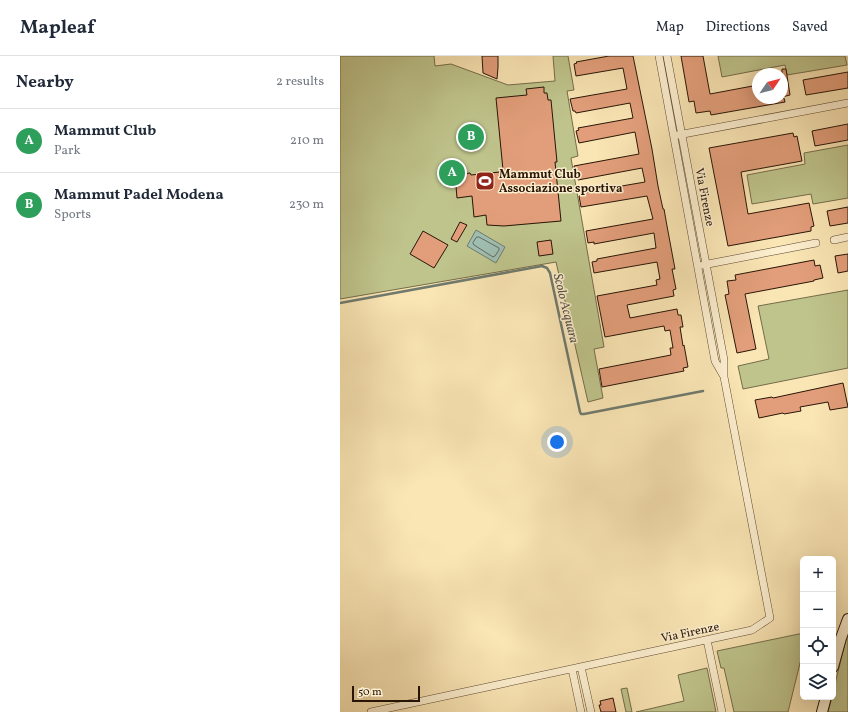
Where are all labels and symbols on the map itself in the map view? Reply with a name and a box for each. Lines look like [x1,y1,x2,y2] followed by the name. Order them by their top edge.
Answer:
[752,68,788,104] north arrow
[458,122,484,152] pin: B
[439,158,465,188] pin: A
[499,167,623,197] place label: Mammut Club Associazione sportiva
[691,167,718,228] street label: Via Firenze
[474,170,496,192] sports icon: Mammut Club Associazione sportiva
[548,272,582,345] water label: Scolo Acquara
[547,432,567,452] your location
[660,619,721,647] street label: Via Firenze
[352,684,420,703] scale bar

